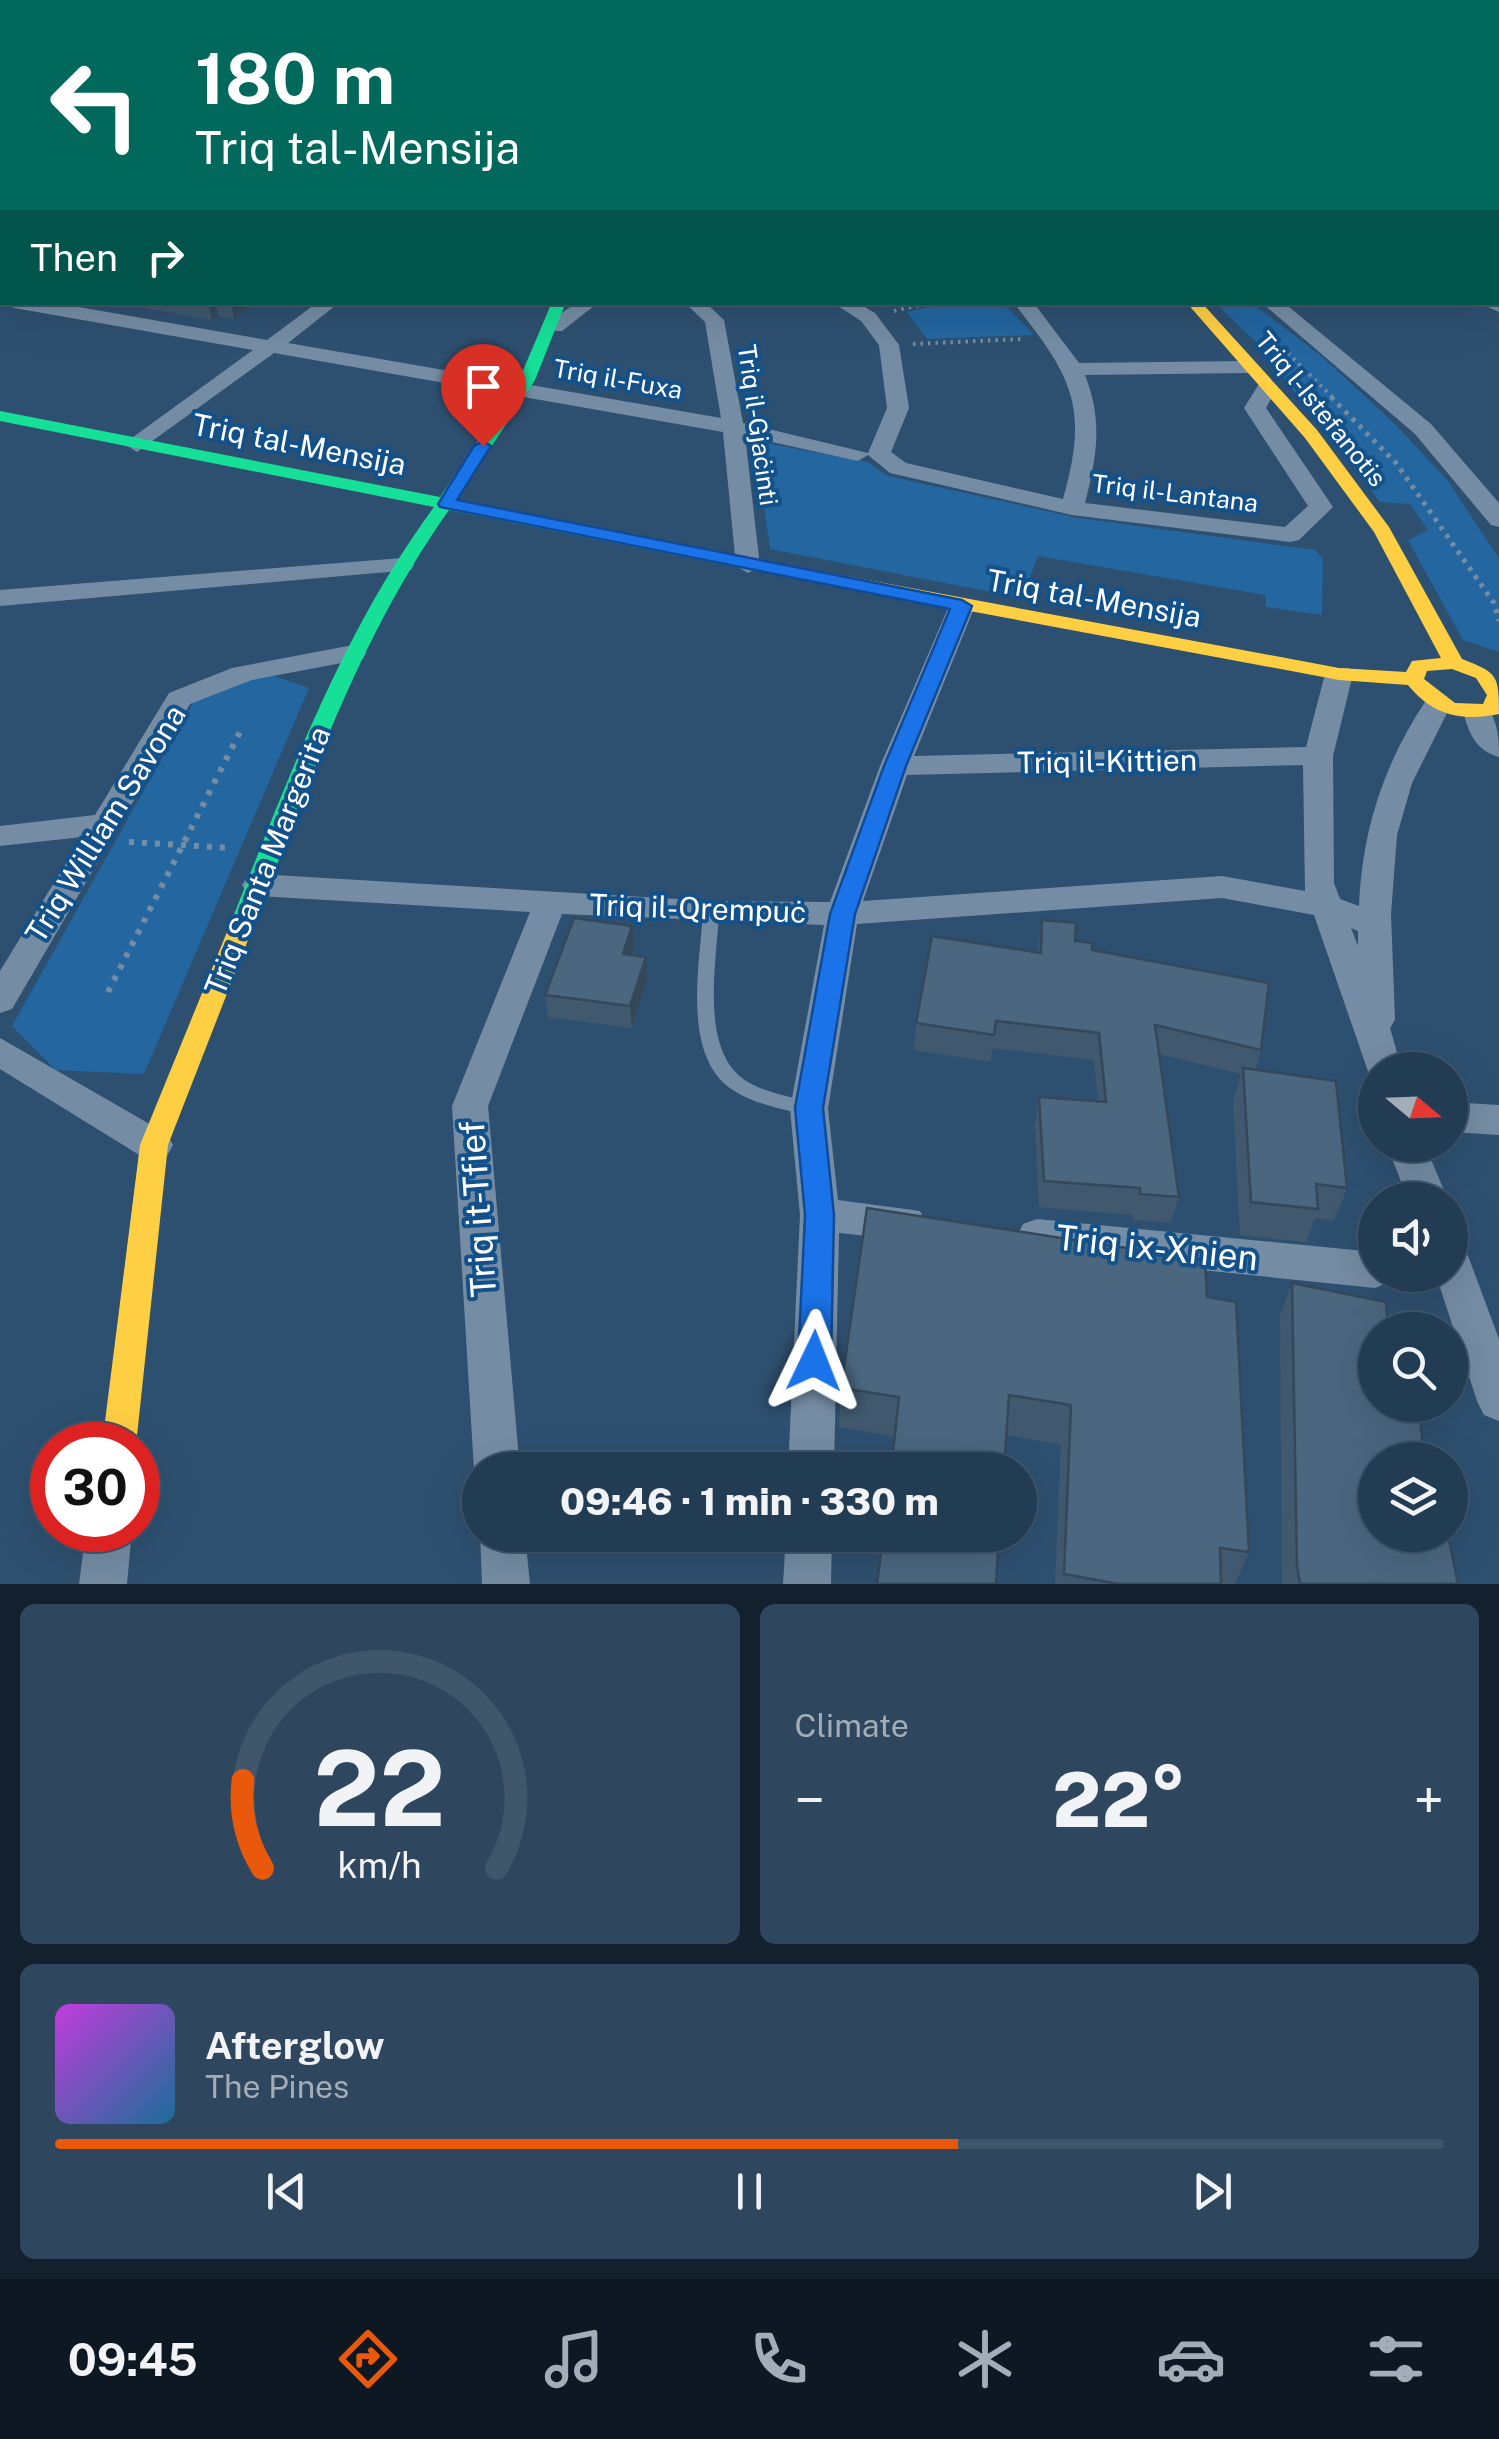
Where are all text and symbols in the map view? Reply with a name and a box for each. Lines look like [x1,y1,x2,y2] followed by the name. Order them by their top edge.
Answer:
[195,37,395,120] text: 180 m
[30,40,160,170] icon: left
[195,121,520,174] text: Triq tal-Mensija
[138,230,193,285] icon: right
[30,235,118,280] text: Then
[1249,326,1393,492] street label: Triq l-Istefanotis
[732,343,784,507] street label: Triq il-Gjaċinti
[441,344,526,447] pin
[551,353,685,405] street label: Triq il-Fuxa
[456,359,511,414] icon: arrive
[189,406,409,482] street label: Triq tal-Mensija
[1090,468,1260,518] street label: Triq il-Lantana
[984,561,1204,635] street label: Triq tal-Mensija
[17,698,193,949] street label: Triq William Savona
[197,721,337,1000] street label: Triq Santa Margerita
[1017,741,1197,781] street label: Triq il-Kittien
[589,886,807,930] street label: Triq il-Qrempuċ
[1358,1052,1468,1162] north arrow
[1358,1052,1468,1552] map controls
[451,1119,504,1299] street label: Triq it-Tfief
[1358,1182,1468,1292] button: sound
[1054,1217,1260,1278] street label: Triq ix-Xnien
[762,1309,866,1413] position arrow
[1358,1312,1468,1422] button: search
[30,1422,160,1552] speed limit sign: 30
[1358,1442,1468,1552] button: layers
[560,1479,939,1524] text: 09:46 · 1 min · 330 m
[795,1707,909,1744] text: Climate
[314,1727,446,1849] text: 22
[1052,1756,1186,1844] text: 22°
[795,1768,825,1832] text: −
[1414,1768,1444,1832] text: +
[338,1844,422,1886] text: km/h
[205,2023,385,2068] text: Afterglow
[205,2068,349,2105] text: The Pines
[259,2164,314,2219] icon: previous
[722,2164,777,2219] icon: pause
[1185,2164,1240,2219] icon: next
[333,2324,403,2394] icon: directions
[539,2324,609,2394] icon: music
[744,2324,814,2394] icon: phone
[950,2324,1020,2394] icon: climate
[1156,2324,1226,2394] icon: car
[1361,2324,1431,2394] icon: filters
[68,2333,198,2386] text: 09:45

